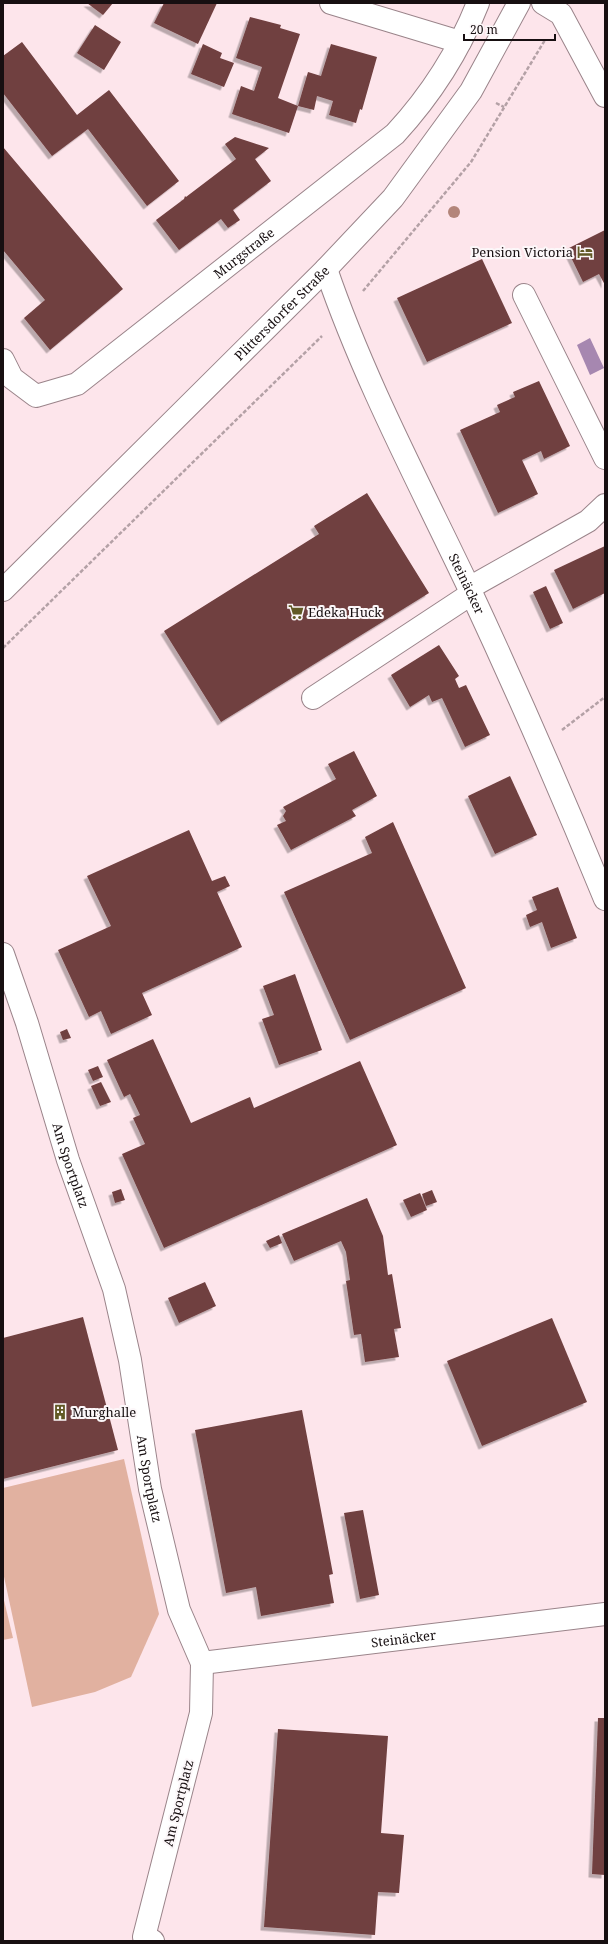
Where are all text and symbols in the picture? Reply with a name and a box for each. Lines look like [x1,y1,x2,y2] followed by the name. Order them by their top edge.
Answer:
[464,16,555,42] scale bar
[470,21,498,38] text: 20 m
[210,223,278,282] street label: Murgstraße
[472,243,573,261] place label: Pension Victoria
[576,243,594,261] hotel icon: Pension Victoria
[230,262,333,364] street label: Plittersdorfer Straße
[445,550,489,617] street label: Steinäcker
[287,603,305,621] supermarket icon: Edeka Huck
[308,603,382,621] place label: Edeka Huck
[48,1121,93,1210] street label: Am Sportplatz
[51,1403,69,1421] building icon: Murghalle
[72,1403,136,1421] place label: Murghalle
[133,1434,167,1524] street label: Am Sportplatz
[370,1626,437,1651] street label: Steinäcker
[159,1758,197,1848] street label: Am Sportplatz

